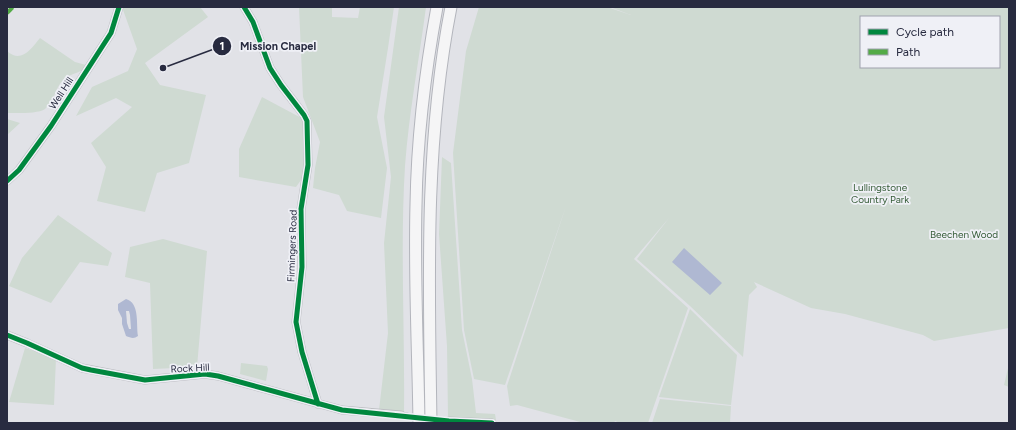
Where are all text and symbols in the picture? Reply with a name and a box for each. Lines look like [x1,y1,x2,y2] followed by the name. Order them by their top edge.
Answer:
[860,16,1000,68] legend
[896,25,954,39] text: Cycle path
[212,34,324,57] callout: Mission Chapel
[219,39,225,53] text: 1
[240,40,316,53] text: Mission Chapel
[896,45,920,59] text: Path
[46,74,76,112] street label: Well Hill
[851,181,909,206] park label: Lullingstone Country Park
[284,209,300,282] street label: Firmingers Road
[930,228,998,241] park label: Beechen Wood
[170,360,210,376] street label: Rock Hill

